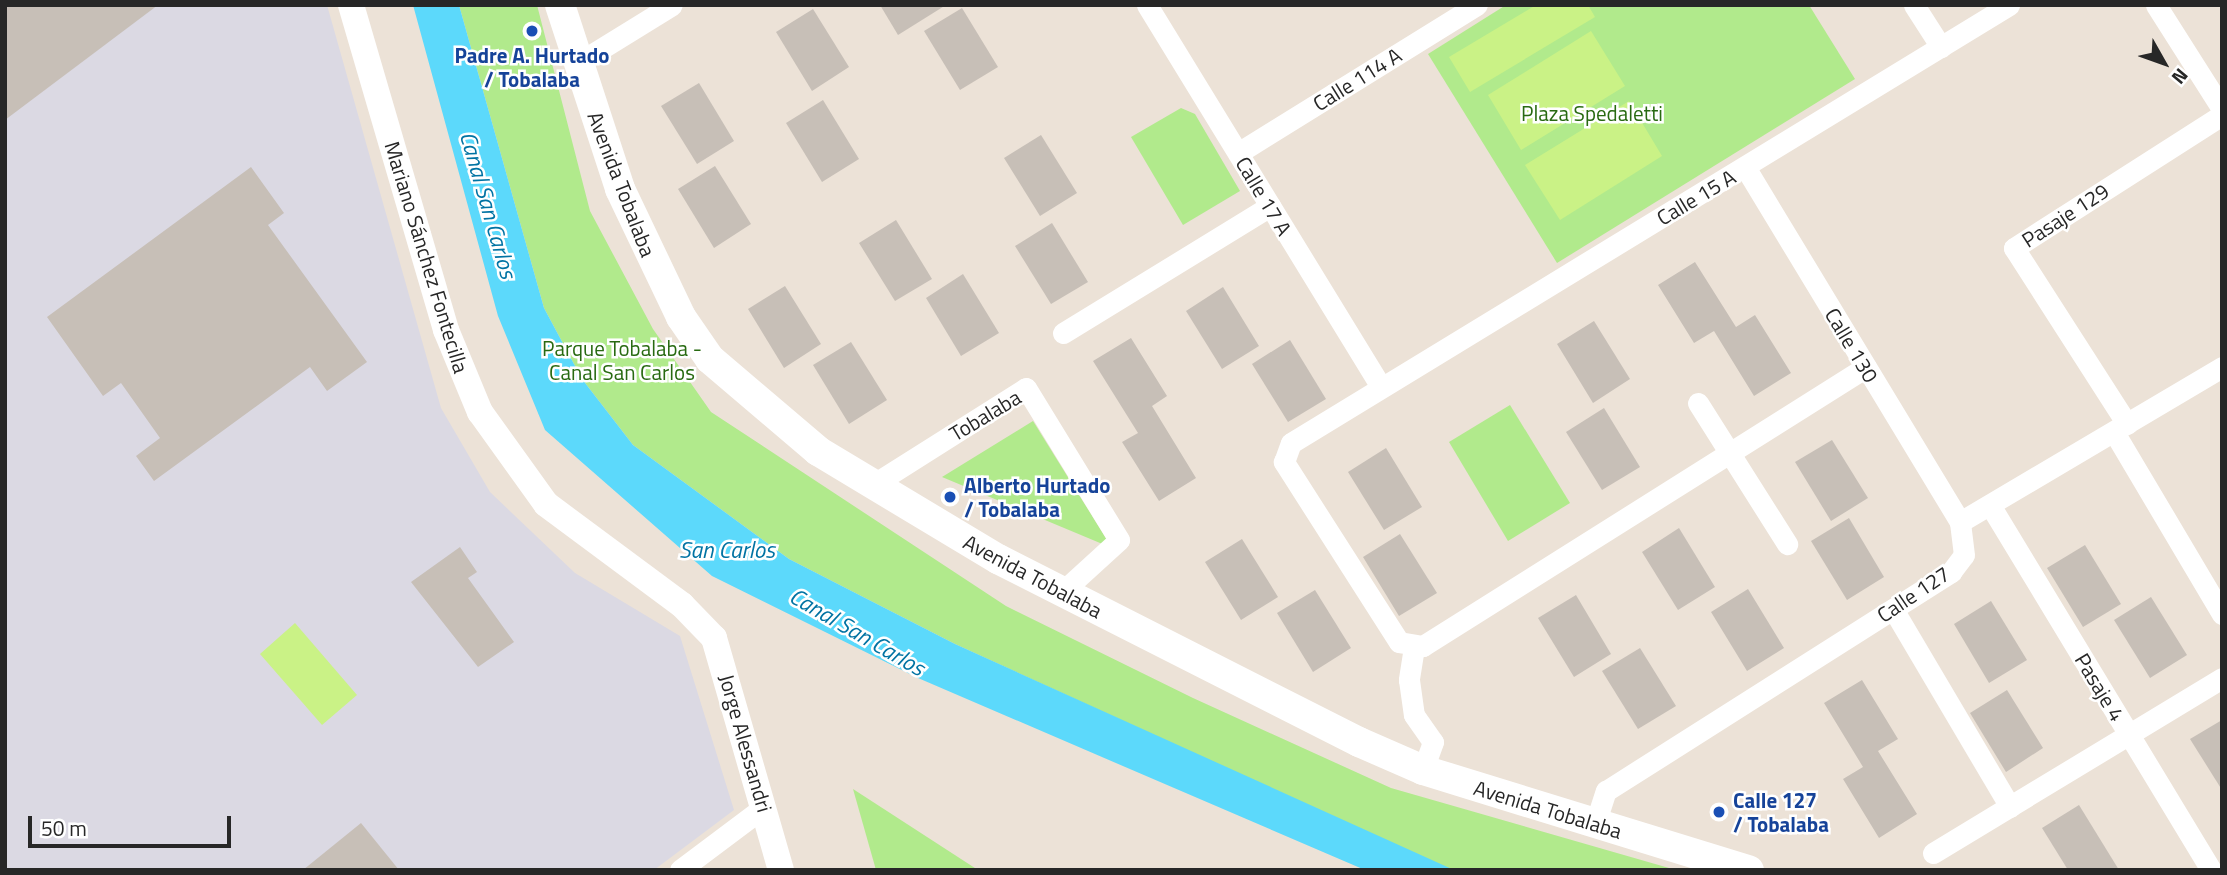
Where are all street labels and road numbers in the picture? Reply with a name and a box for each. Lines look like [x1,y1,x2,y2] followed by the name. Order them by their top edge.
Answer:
[1308,42,1406,116] street label: Calle 114 A
[583,108,661,260] street label: Avenida Tobalaba
[380,138,474,376] street label: Mariano Sánchez Fontecilla
[1231,152,1297,240] street label: Calle 17 A
[1652,164,1740,230] street label: Calle 15 A
[2017,178,2113,252] street label: Pasaje 129
[1820,303,1884,387] street label: Calle 130
[945,384,1025,446] street label: Tobalaba
[959,529,1107,623] street label: Avenida Tobalaba
[1872,561,1954,627] street label: Calle 127
[2070,648,2130,726] street label: Pasaje 4
[714,671,778,815] street label: Jorge Alessandri
[1471,775,1625,843] street label: Avenida Tobalaba

